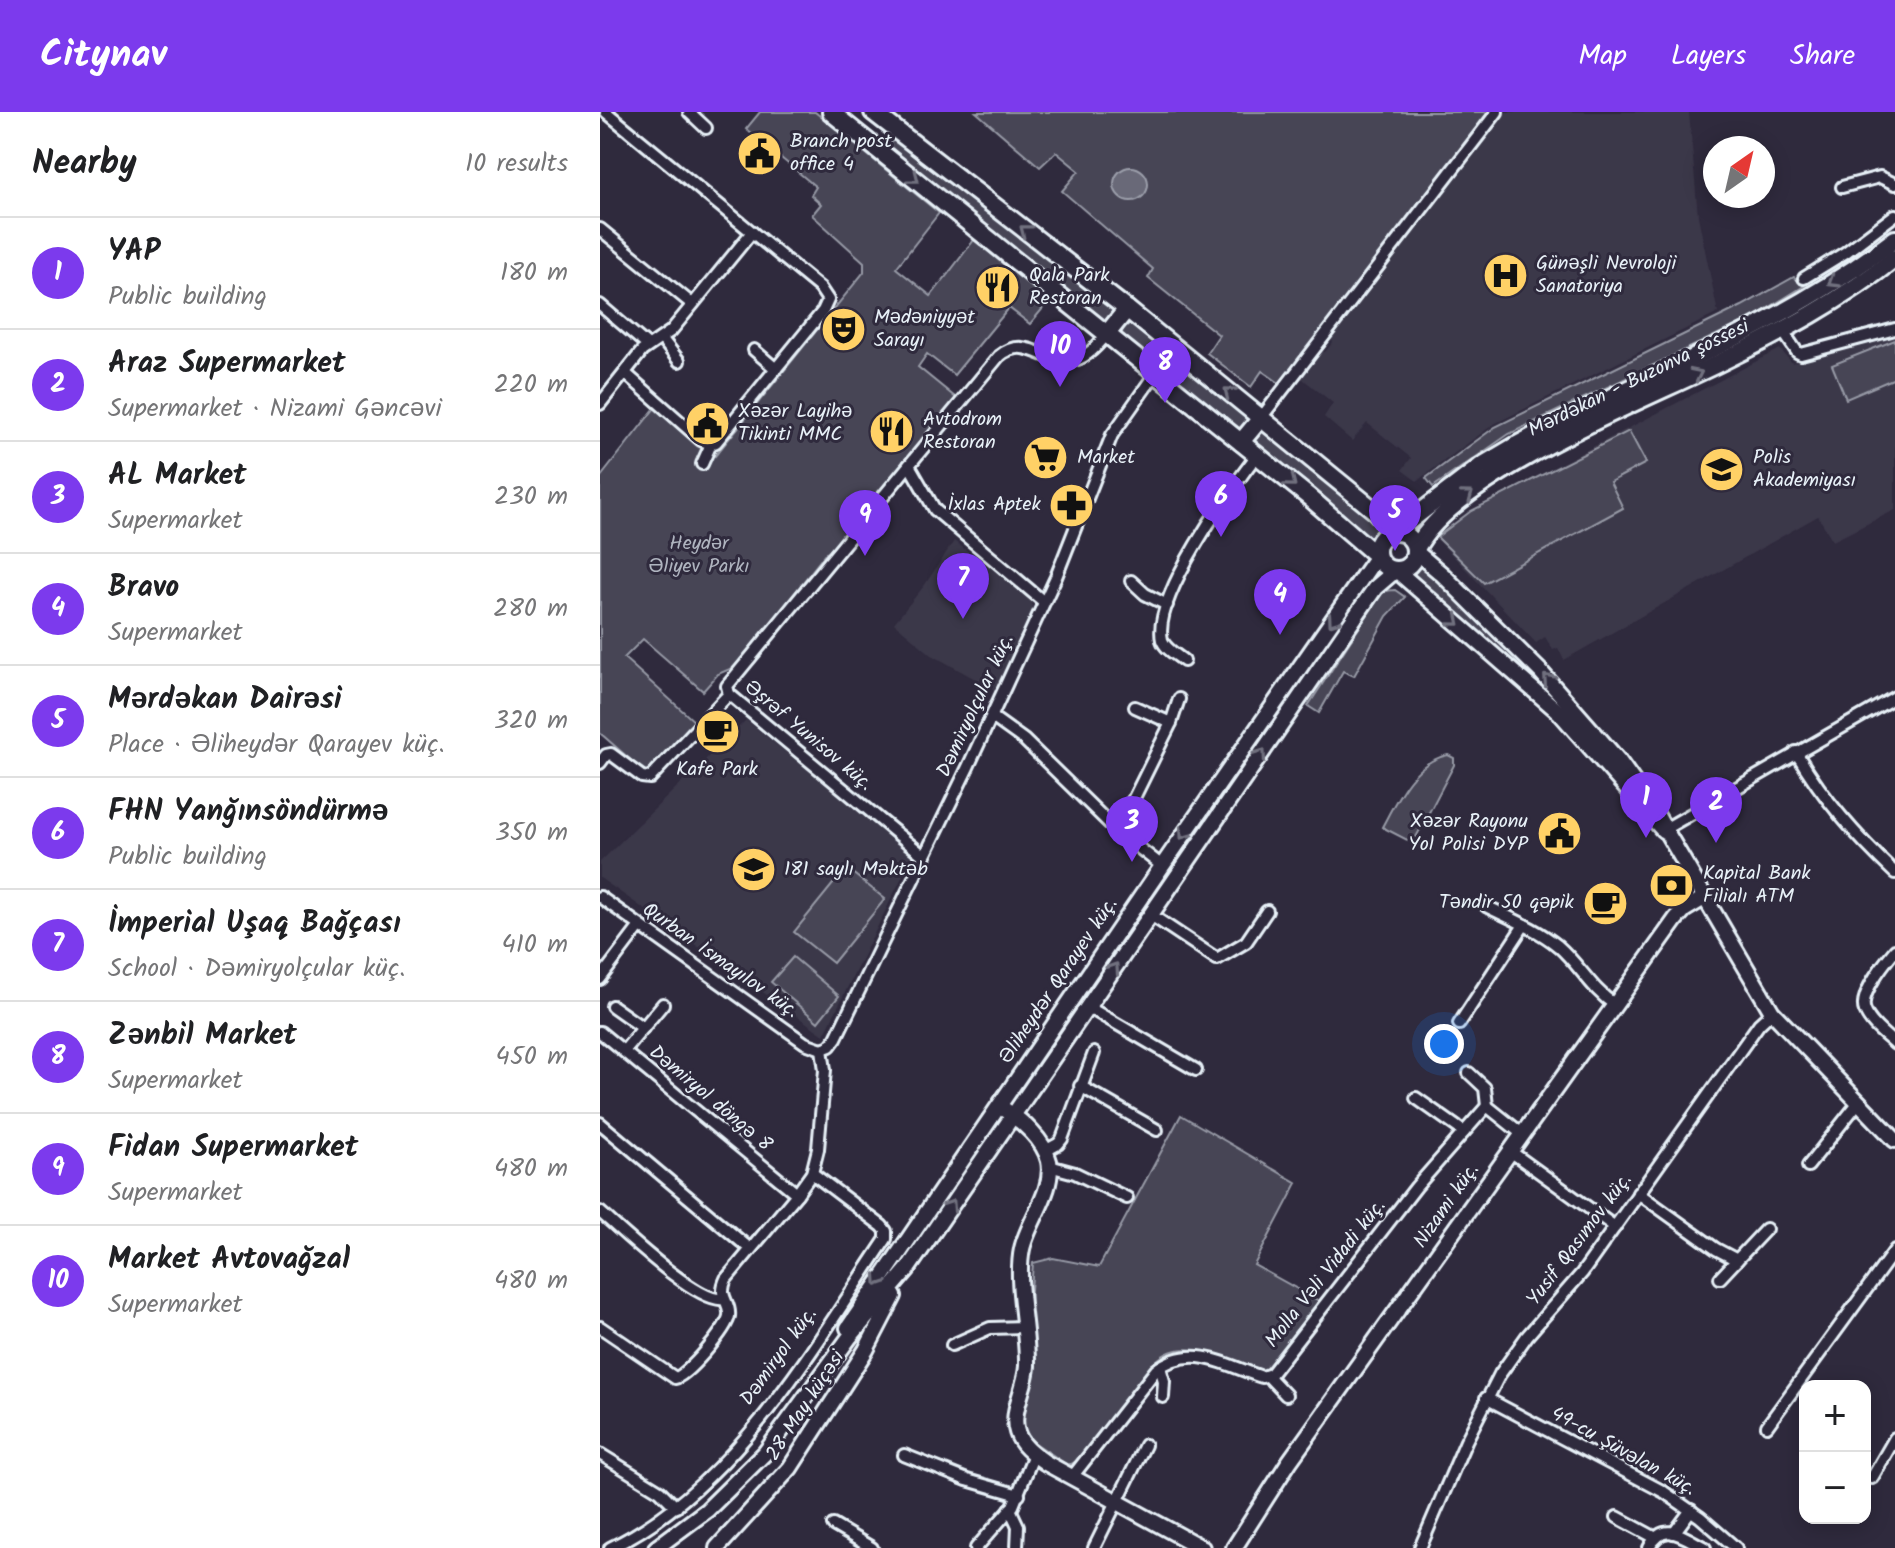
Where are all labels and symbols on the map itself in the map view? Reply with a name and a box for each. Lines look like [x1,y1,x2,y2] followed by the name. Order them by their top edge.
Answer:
[790,126,892,181] place label: Branch post office 4
[735,129,783,177] public building icon: Branch post office 4
[1703,136,1775,208] north arrow
[905,169,920,183] one-way arrow
[1019,226,1034,240] one-way arrow
[1536,248,1677,303] place label: Günəşli Nevroloji Sanatoriya
[1481,252,1529,300] hospital icon: Günəşli Nevroloji Sanatoriya
[1029,260,1110,315] place label: Qala Park Restoran
[974,264,1022,312] restaurant icon: Qala Park Restoran
[1827,272,1842,287] one-way arrow
[874,302,975,357] place label: Mədəniyyət Sarayı
[819,305,867,353] theatre icon: Mədəniyyət Sarayı
[1523,311,1756,447] street label: Mərdəkan - Buzonva şossesi
[1034,321,1086,387] pin: 10
[1139,337,1191,403] pin: 8
[1689,368,1704,384] one-way arrow
[1223,387,1238,401] one-way arrow
[738,396,852,451] place label: Xəzər Layihə Tikinti MMC
[683,400,731,448] public building icon: Xəzər Layihə Tikinti MMC
[923,404,1002,459] place label: Avtodrom Restoran
[868,407,916,455] restaurant icon: Avtodrom Restoran
[1022,434,1070,482] supermarket icon: Market
[1077,442,1135,474] place label: Market
[1753,442,1856,497] place label: Polis Akademiyası
[1698,446,1746,494] school or university icon: Polis Akademiyası
[1195,471,1247,537] pin: 6
[1282,472,1296,487] one-way arrow
[1048,481,1096,529] pharmacy icon: İxlas Aptek
[1369,485,1421,551] pin: 5
[948,489,1042,521] place label: İxlas Aptek
[839,490,891,556] pin: 9
[1459,491,1474,505] one-way arrow
[649,528,750,583] park label: Heydər Əliyev Parkı
[937,553,989,619] pin: 7
[1254,569,1306,635] pin: 4
[1446,611,1460,626] one-way arrow
[1328,612,1343,626] one-way arrow
[929,629,1023,783] street label: Dəmiryolçular küç.
[736,672,880,800] street label: Əşrəf Yunisov küç.
[1544,674,1558,689] one-way arrow
[693,707,741,755] cafe icon: Kafe Park
[1251,748,1266,762] one-way arrow
[676,754,759,786] place label: Kafe Park
[1620,772,1672,838] pin: 1
[1690,777,1742,843] pin: 2
[1106,796,1158,862] pin: 3
[1408,806,1529,861] place label: Xəzər Rayonu Yol Polisi DYP
[1535,810,1583,858] public building icon: Xəzər Rayonu Yol Polisi DYP
[1179,825,1194,839] one-way arrow
[729,846,777,894] school or university icon: 181 saylı Məktəb
[784,854,928,886] place label: 181 saylı Məktəb
[1703,858,1811,913] place label: Kapital Bank Filialı ATM
[1648,862,1696,910] bank icon: Kapital Bank Filialı ATM
[1581,879,1629,927] cafe icon: Təndir 50 qəpik
[1439,887,1575,919] place label: Təndir 50 qəpik
[991,891,1127,1071] street label: Əliheydər Qarayev küç.
[635,895,805,1027] street label: Qurban İsmayılov küç.
[1104,963,1119,977] one-way arrow
[1424,1024,1464,1064] your location
[641,1038,780,1161] street label: Dəmiryol döngə 8
[1406,1157,1488,1255] street label: Nizami küç.
[1519,1166,1641,1314] street label: Yusif Qasımov küç.
[1257,1193,1395,1355] street label: Molla Vəli Vidadi küç.
[941,1200,956,1214] one-way arrow
[874,1272,889,1286] one-way arrow
[732,1301,826,1413] street label: Dəmiryol küç.
[758,1343,855,1468] street label: 28 May küçəsi
[1544,1399,1702,1505] street label: 49-cu Şüvəlan küç.

